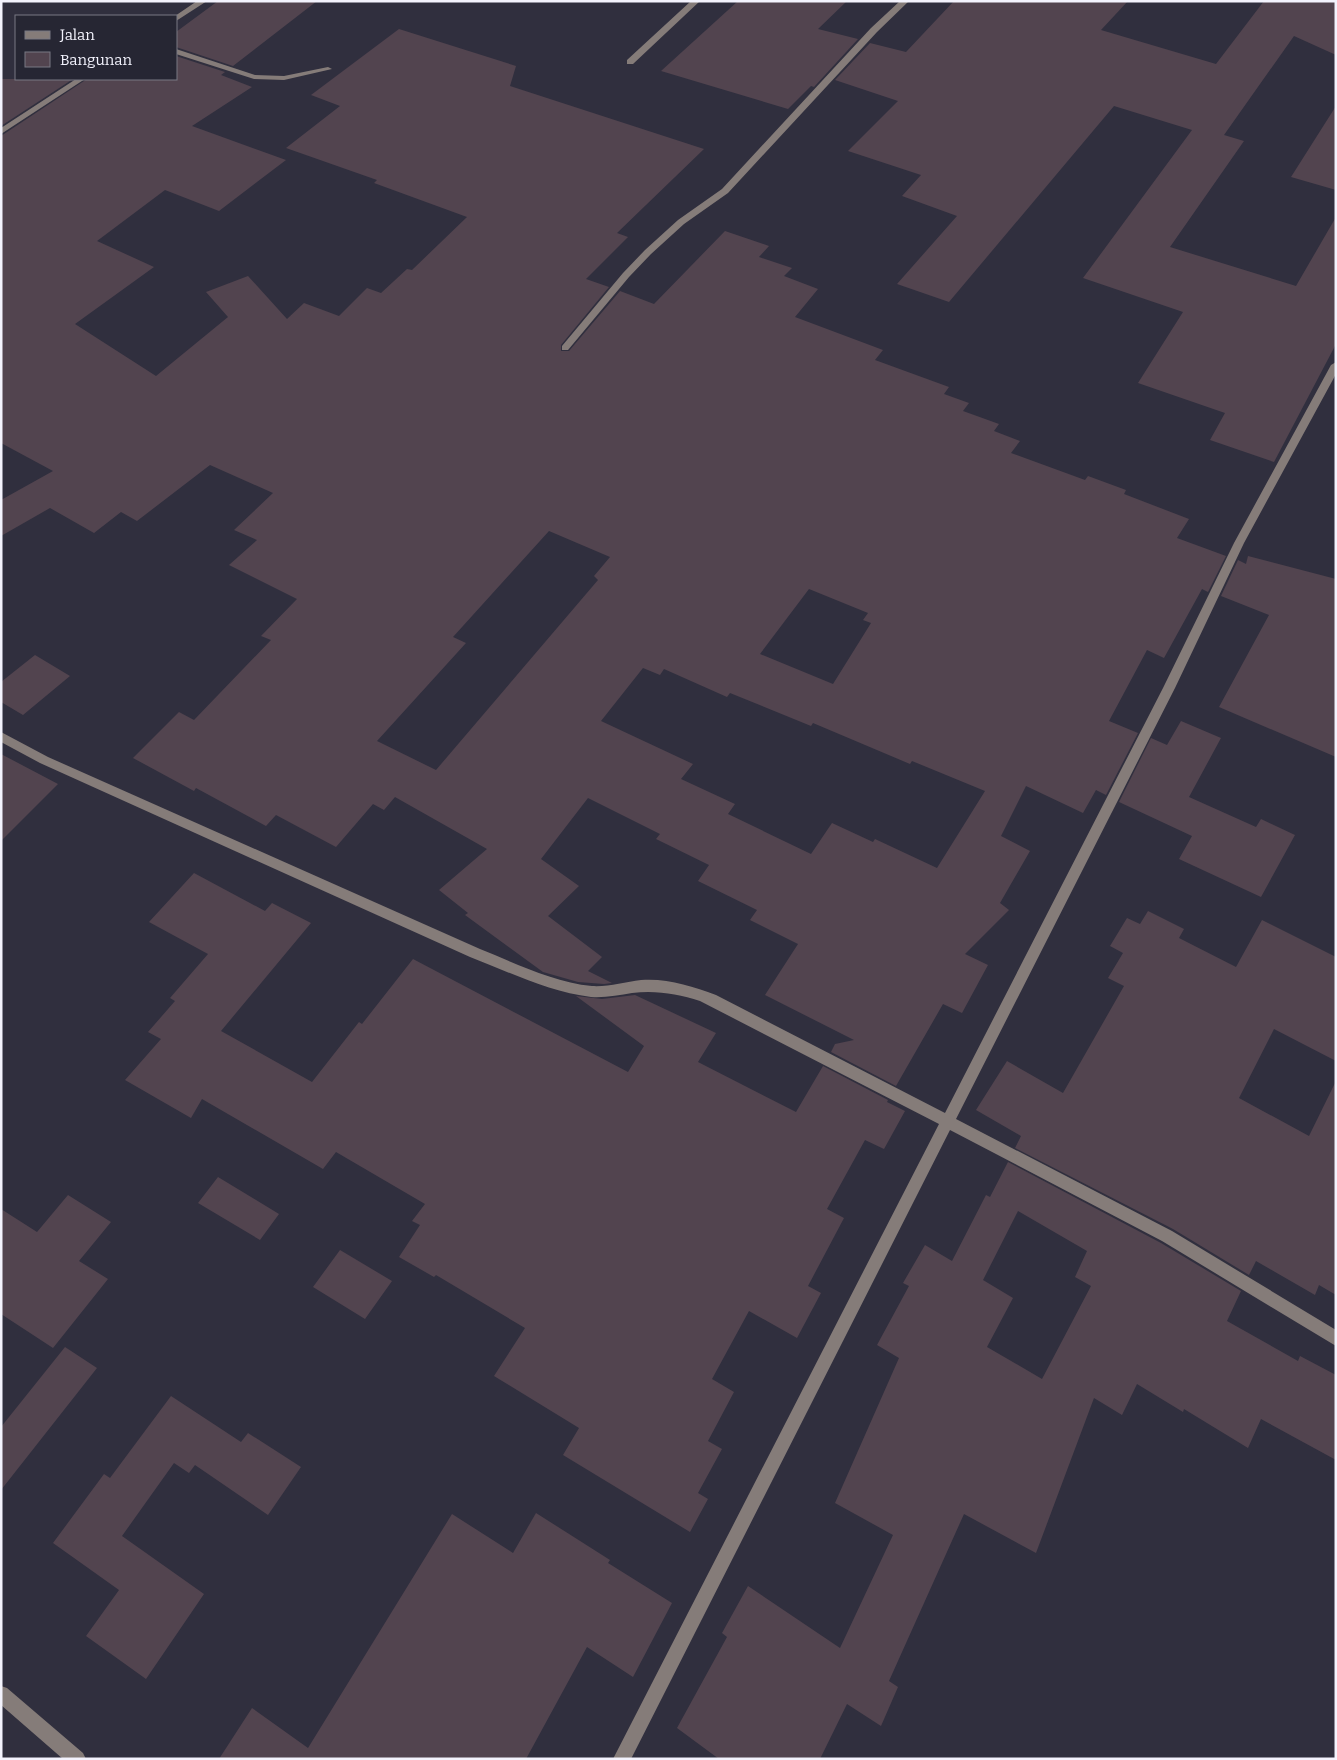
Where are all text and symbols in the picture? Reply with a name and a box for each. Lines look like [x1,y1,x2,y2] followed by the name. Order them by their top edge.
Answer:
[15,15,178,80] legend
[59,26,95,44] text: Jalan
[60,51,132,69] text: Bangunan

